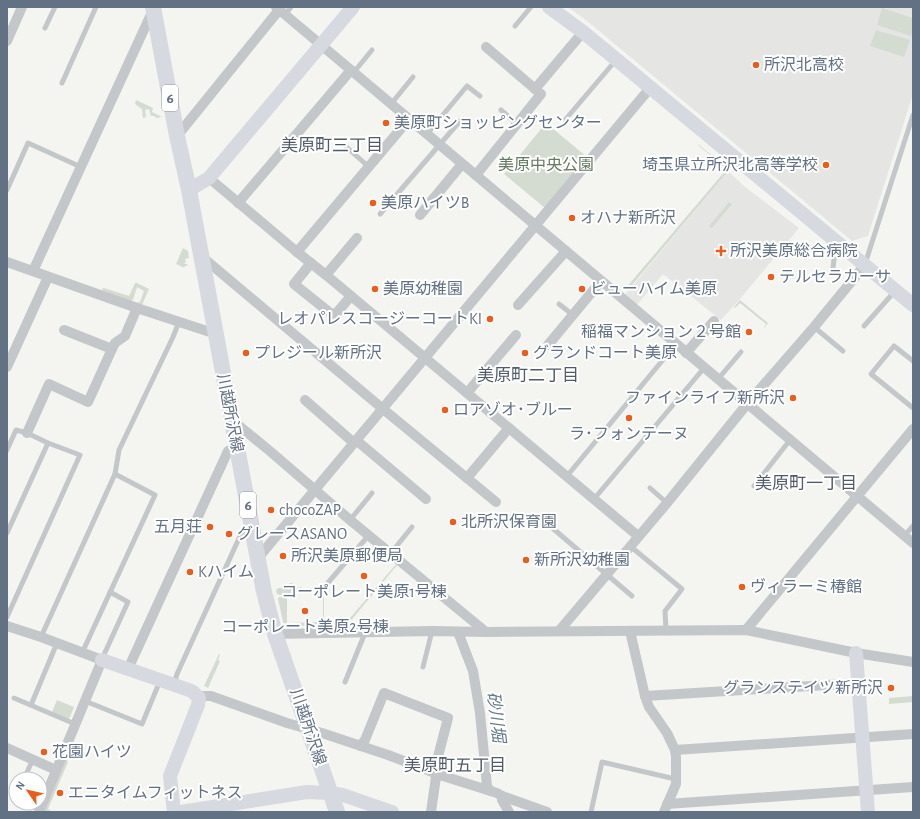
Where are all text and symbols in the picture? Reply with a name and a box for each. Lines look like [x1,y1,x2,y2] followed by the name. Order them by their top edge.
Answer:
[764,56,844,73] place label: 所沢北高校
[751,60,761,70] marker: 所沢北高校
[162,85,178,111] road number: 6
[394,114,602,131] place label: 美原町ショッピングセンター
[381,118,391,128] marker: 美原町ショッピングセンター
[281,136,383,154] district label: 美原町三丁目
[498,156,594,173] park label: 美原中央公園
[642,156,818,173] place label: 埼玉県立所沢北高等学校
[821,160,831,170] marker: 埼玉県立所沢北高等学校
[381,194,469,211] place label: 美原ハイツB
[368,198,378,208] marker: 美原ハイツB
[580,209,676,226] place label: オハナ新所沢
[567,213,577,223] marker: オハナ新所沢
[730,242,858,259] place label: 所沢美原総合病院
[715,245,727,257] marker: 所沢美原総合病院
[779,269,891,285] place label: テルセラカーサ
[766,272,776,282] marker: テルセラカーサ
[383,280,463,297] place label: 美原幼稚園
[590,280,717,297] place label: ビューハイム美原
[370,284,380,294] marker: 美原幼稚園
[577,284,587,294] marker: ビューハイム美原
[277,311,482,327] place label: レオパレスコージーコートKI
[485,314,495,324] marker: レオパレスコージーコートKI
[581,323,741,340] place label: 稲福マンション２号館
[744,327,754,337] marker: 稲福マンション２号館
[254,344,382,361] place label: プレジール新所沢
[533,344,677,361] place label: グランドコート美原
[241,348,251,358] marker: プレジール新所沢
[520,348,530,358] marker: グランドコート美原
[477,366,579,384] district label: 美原町二丁目
[215,372,246,454] street label: 川越所沢線
[625,389,785,406] place label: ファインライフ新所沢
[788,393,798,403] marker: ファインライフ新所沢
[453,401,573,418] place label: ロアゾオ･ブルー
[440,405,450,415] marker: ロアゾオ･ブルー
[624,413,634,423] marker: ラ･フォンテーヌ
[569,426,689,442] place label: ラ･フォンテーヌ
[755,474,857,492] district label: 美原町一丁目
[240,492,256,518] road number: 6
[279,502,341,518] place label: chocoZAP
[266,505,276,515] marker: chocoZAP
[461,513,557,530] place label: 北所沢保育園
[448,517,458,527] marker: 北所沢保育園
[154,519,202,535] place label: 五月荘
[205,522,215,532] marker: 五月荘
[237,525,347,542] place label: グレースASANO
[224,529,234,539] marker: グレースASANO
[291,547,403,564] place label: 所沢美原郵便局
[278,551,288,561] marker: 所沢美原郵便局
[534,551,630,568] place label: 新所沢幼稚園
[521,555,531,565] marker: 新所沢幼稚園
[198,564,254,580] place label: Kハイム
[185,567,195,577] marker: Kハイム
[359,571,369,581] marker: コーポレート美原1号棟
[750,578,862,595] place label: ヴィラーミ椿館
[737,582,747,592] marker: ヴィラーミ椿館
[281,583,447,600] place label: コーポレート美原1号棟
[300,606,310,616] marker: コーポレート美原2号棟
[221,618,389,635] place label: コーポレート美原2号棟
[723,679,883,696] place label: グランステイツ新所沢
[886,683,896,693] marker: グランステイツ新所沢
[287,686,330,767] street label: 川越所沢線
[484,691,509,746] water label: 砂川堀
[52,744,132,760] place label: 花園ハイツ
[39,747,49,757] marker: 花園ハイツ
[404,756,506,774] district label: 美原町五丁目
[8,771,48,811] north arrow
[13,779,27,792] text: N
[68,784,242,801] place label: エニタイムフィットネス
[55,788,65,798] marker: エニタイムフィットネス

